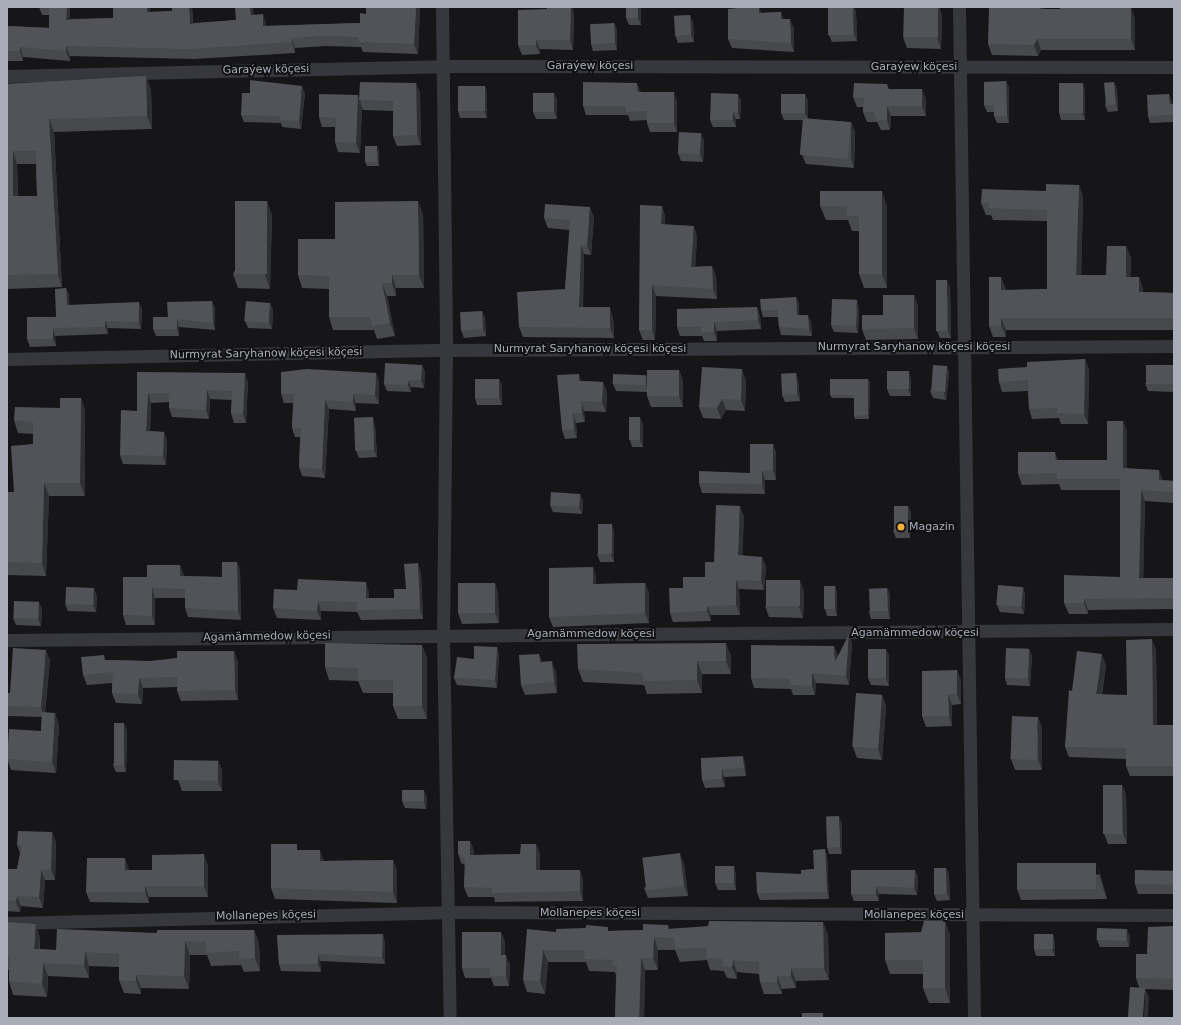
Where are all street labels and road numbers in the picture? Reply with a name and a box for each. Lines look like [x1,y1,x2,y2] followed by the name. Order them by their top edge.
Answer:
[547,59,633,73] street label: Garaýew köçesi
[871,60,957,74] street label: Garaýew köçesi
[223,63,309,77] street label: Garaýew köçesi
[818,340,1010,354] street label: Nurmyrat Saryhanow köçesi köçesi
[494,342,686,356] street label: Nurmyrat Saryhanow köçesi köçesi
[170,346,362,362] street label: Nurmyrat Saryhanow köçesi köçesi
[851,626,979,640] street label: Agamämmedow köçesi
[527,627,655,641] street label: Agamämmedow köçesi
[203,629,331,645] street label: Agamämmedow köçesi
[540,906,640,920] street label: Mollanepes köçesi
[864,908,964,922] street label: Mollanepes köçesi
[216,909,316,923] street label: Mollanepes köçesi

